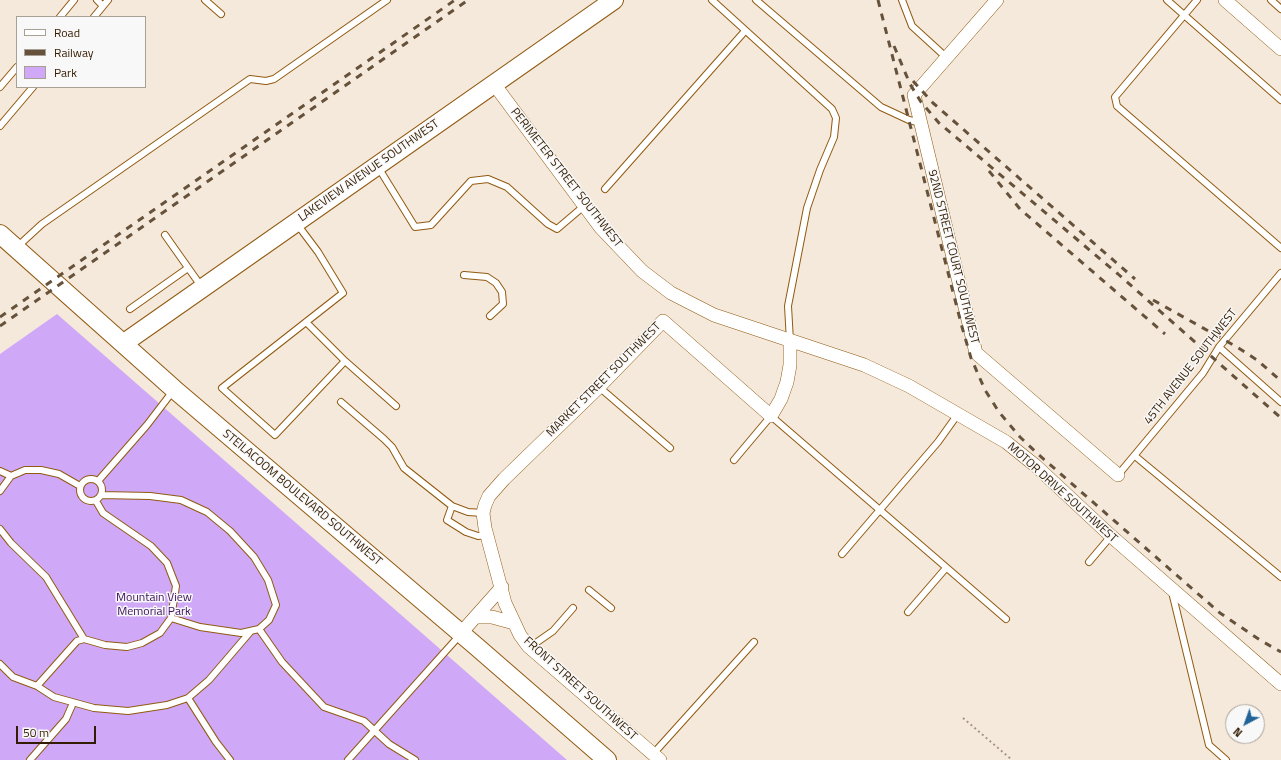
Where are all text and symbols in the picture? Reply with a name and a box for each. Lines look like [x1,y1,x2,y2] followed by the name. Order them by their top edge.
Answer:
[16,16,146,88] legend
[54,23,80,42] text: Road
[54,43,94,62] text: Railway
[54,63,77,82] text: Park
[507,105,625,251] street label: PERIMETER STREET SOUTHWEST
[296,117,442,225] street label: LAKEVIEW AVENUE SOUTHWEST
[924,168,982,346] street label: 92ND STREET COURT SOUTHWEST
[1141,306,1241,428] street label: 45TH AVENUE SOUTHWEST
[544,320,664,440] street label: MARKET STREET SOUTHWEST
[219,427,385,569] street label: STEILACOOM BOULEVARD SOUTHWEST
[1004,440,1120,546] street label: MOTOR DRIVE SOUTHWEST
[116,591,192,619] park label: Mountain View Memorial Park
[520,634,640,744] street label: FRONT STREET SOUTHWEST
[1225,704,1265,744] north arrow
[18,718,98,744] scale bar
[23,723,49,742] text: 50 m
[1230,724,1246,741] text: N

